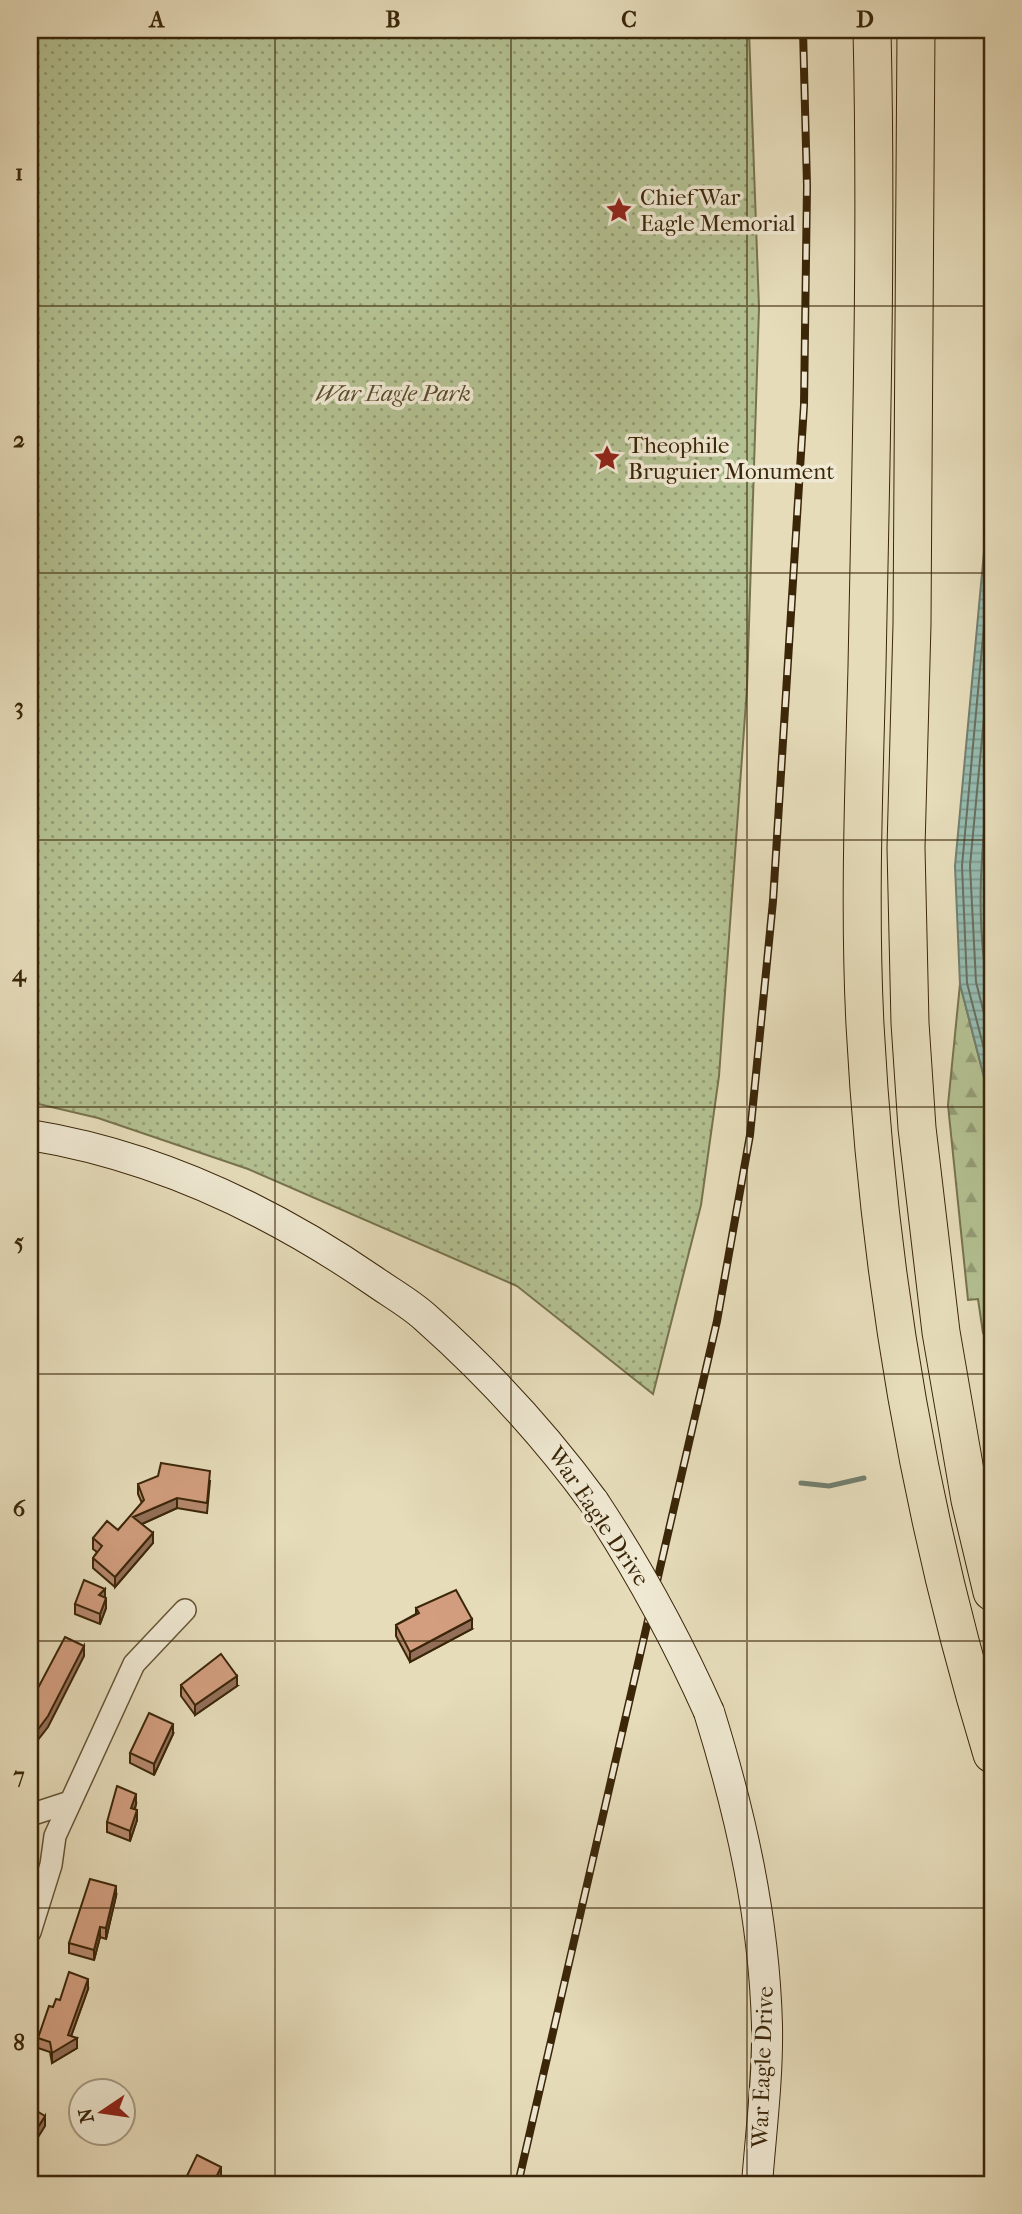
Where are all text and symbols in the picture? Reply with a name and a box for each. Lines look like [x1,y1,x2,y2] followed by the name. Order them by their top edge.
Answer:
[148,6,166,33] text: A
[386,6,401,33] text: B
[621,6,637,33] text: C
[856,6,874,33] text: D
[15,159,23,186] text: 1
[640,184,796,237] place label: Chief War Eagle Memorial
[604,195,634,225] place icon: Chief War Eagle Memorial
[315,380,471,407] park label: War Eagle Park
[13,426,25,453] text: 2
[628,432,834,485] place label: Theophile Bruguier Monument
[592,443,622,473] place icon: Theophile Bruguier Monument
[14,693,24,720] text: 3
[11,960,27,987] text: 4
[14,1228,24,1255] text: 5
[542,1441,655,1591] street label: War Eagle Drive
[13,1495,26,1522] text: 6
[12,1762,25,1789] text: 7
[746,1986,779,2149] street label: War Eagle Drive
[13,2029,25,2056] text: 8
[66,2078,136,2148] north arrow
[74,2106,99,2125] text: N

